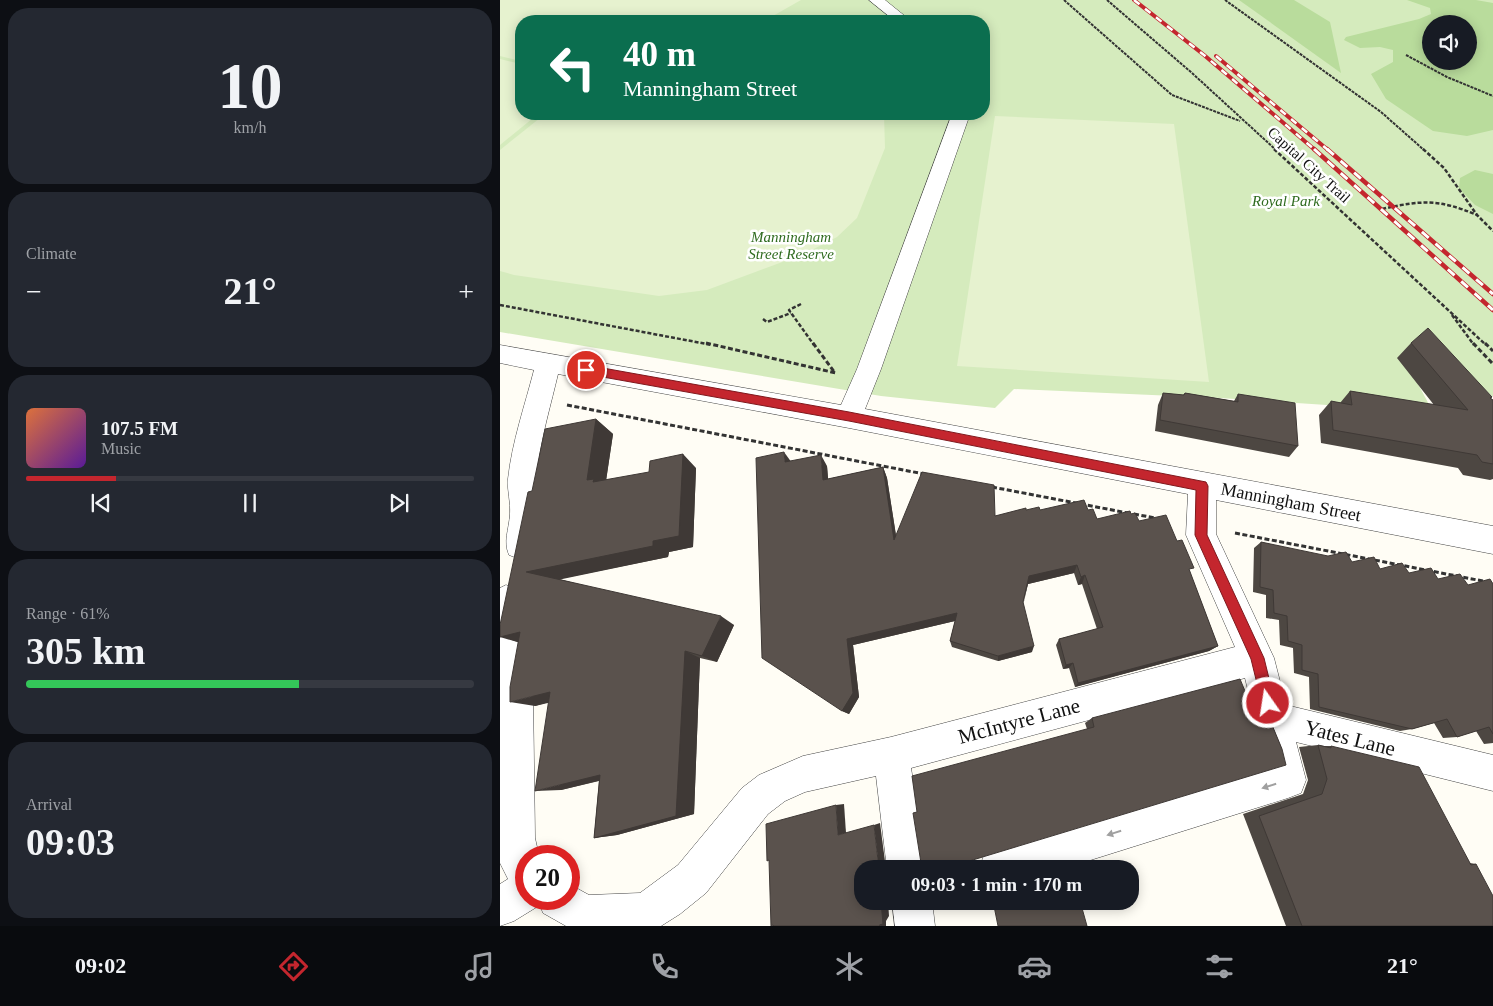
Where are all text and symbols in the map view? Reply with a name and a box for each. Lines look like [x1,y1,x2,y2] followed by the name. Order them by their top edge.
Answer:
[1422,15,1477,70] map controls
[1422,15,1477,70] button: sound
[540,35,605,100] icon: left
[623,35,696,74] text: 40 m
[218,50,283,122] text: 10
[623,76,797,101] text: Manningham Street
[234,119,266,136] text: km/h
[1265,124,1353,206] street label: Capital City Trail
[1251,193,1320,209] park label: Royal Park
[748,229,834,262] park label: Manningham Street Reserve
[26,245,77,262] text: Climate
[223,270,277,312] text: 21°
[26,276,42,307] text: −
[458,276,474,307] text: +
[565,349,607,391] pin
[572,356,600,384] icon: arrive
[101,418,178,439] text: 107.5 FM
[101,440,141,457] text: Music
[1219,479,1363,525] street label: Manningham Street
[87,489,115,517] icon: previous
[236,489,264,517] icon: pause
[385,489,413,517] icon: next
[26,605,110,622] text: Range · 61%
[26,630,145,672] text: 305 km
[1241,676,1293,728] position arrow
[955,693,1083,749] street label: McIntyre Lane
[1302,715,1398,761] street label: Yates Lane
[1262,783,1277,790] one-way arrow
[26,796,72,813] text: Arrival
[26,821,115,863] text: 09:03
[1106,830,1121,838] one-way arrow
[515,845,580,910] speed limit sign: 20
[911,874,1082,895] text: 09:03 · 1 min · 170 m
[276,949,311,984] icon: directions
[462,949,497,984] icon: music
[647,949,682,984] icon: phone
[832,949,867,984] icon: climate
[1017,949,1052,984] icon: car
[1202,949,1237,984] icon: filters
[75,953,126,978] text: 09:02
[1387,953,1418,978] text: 21°

